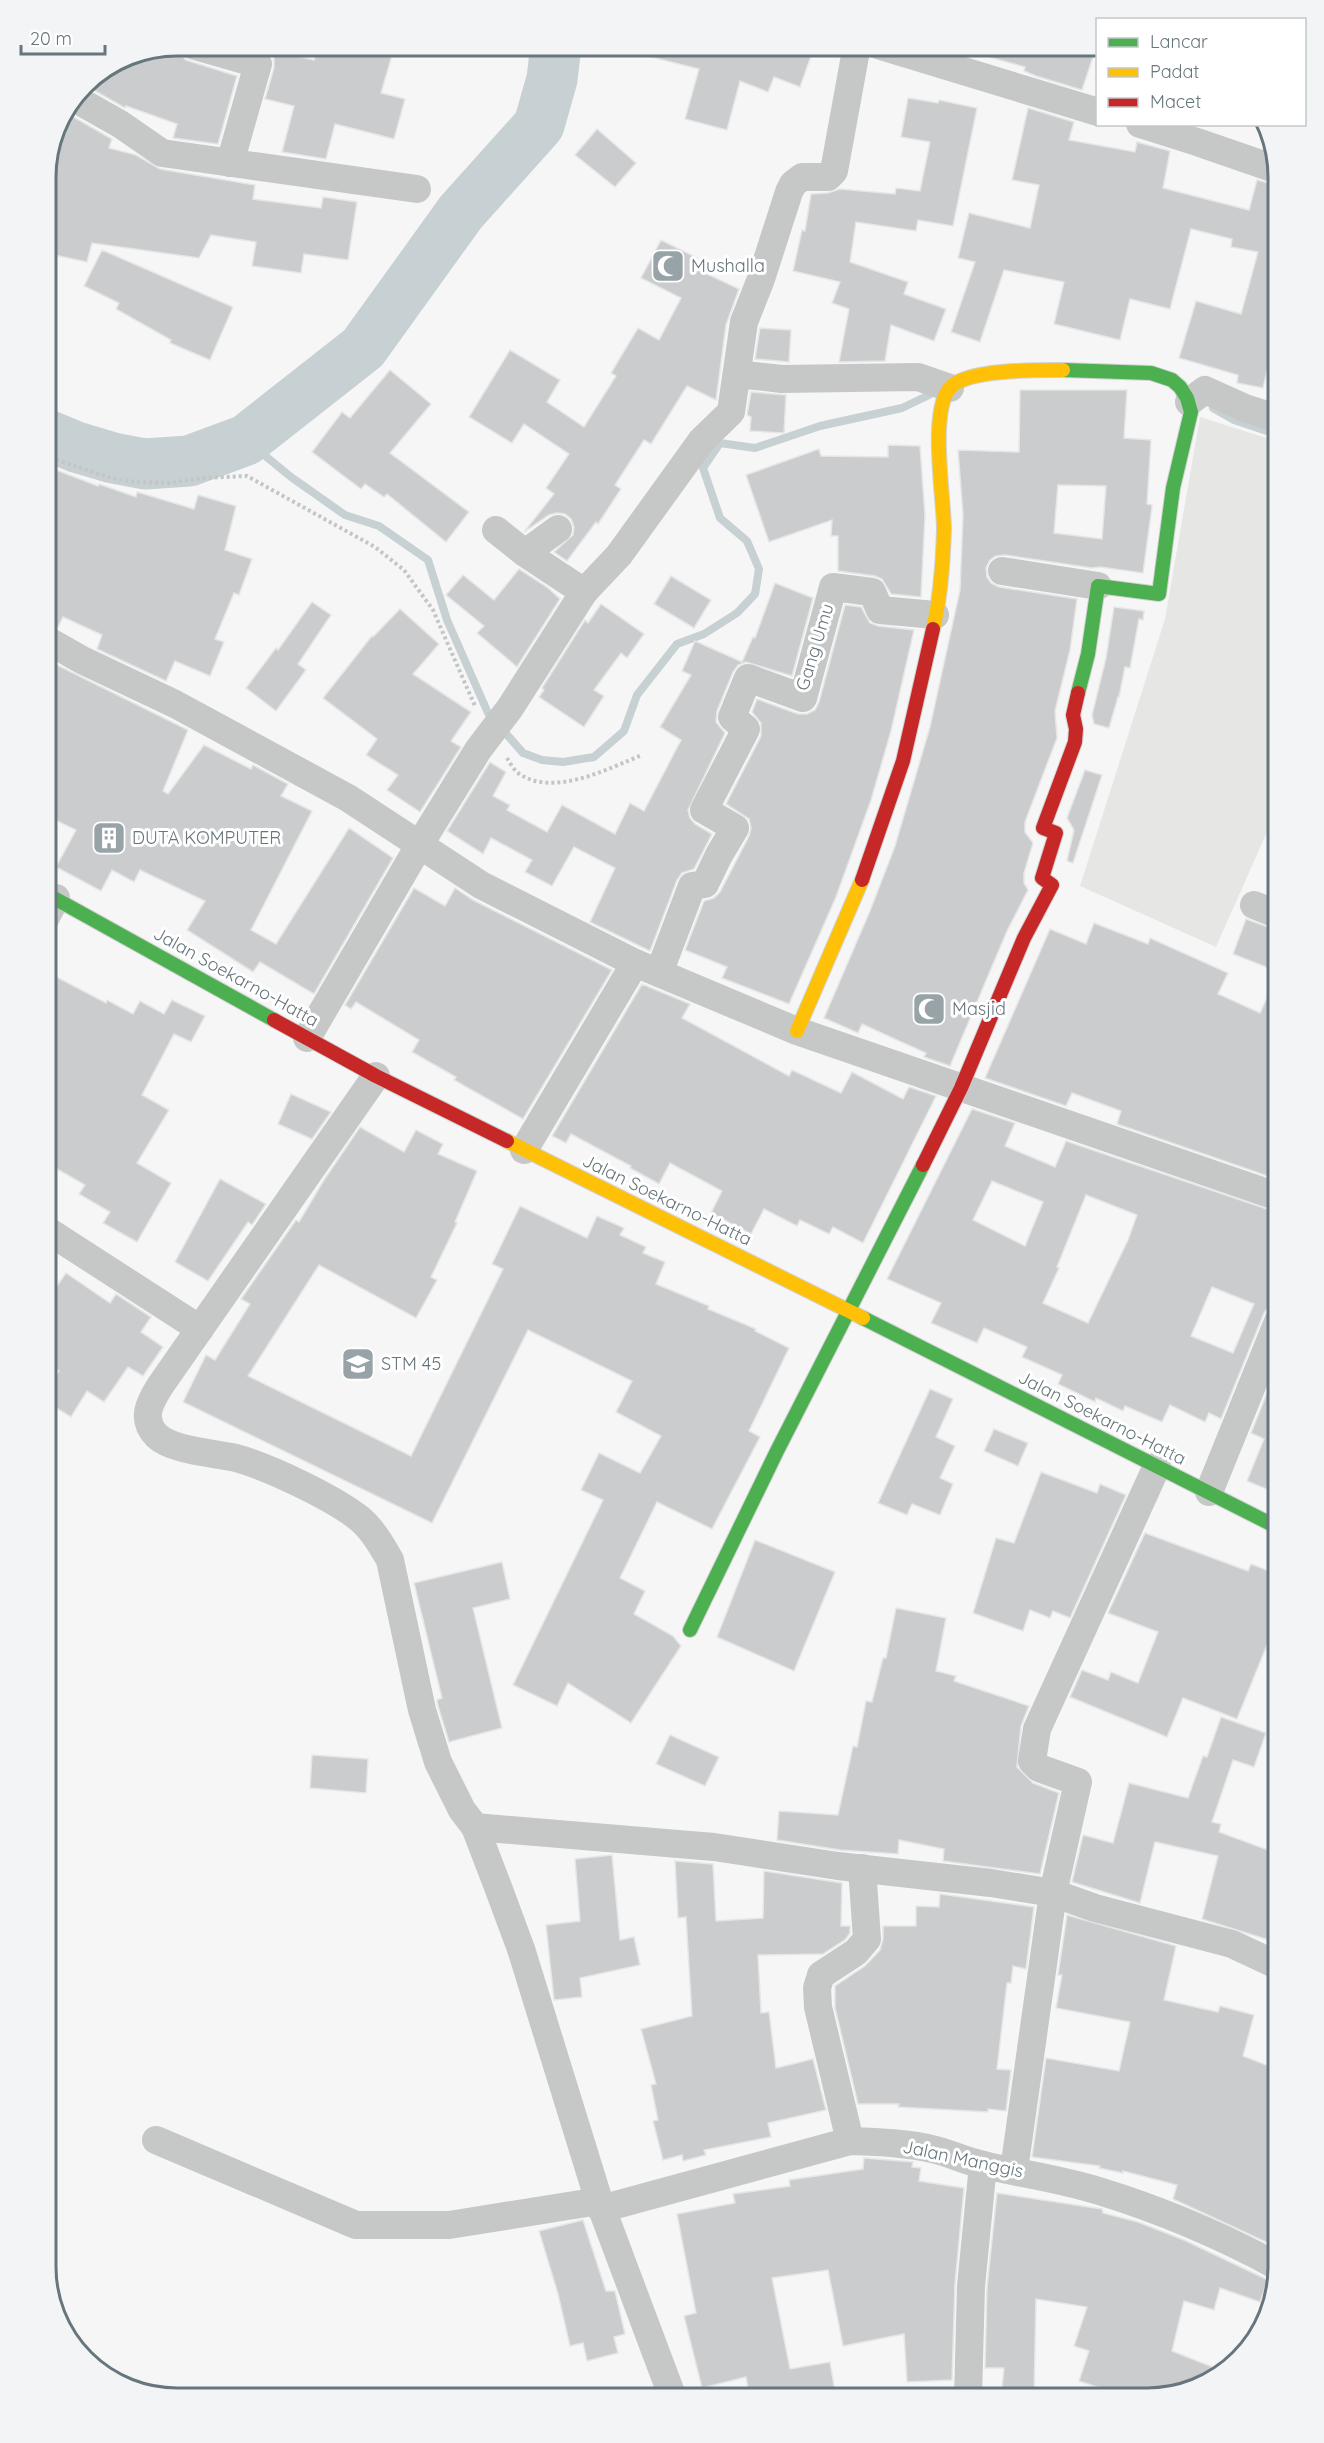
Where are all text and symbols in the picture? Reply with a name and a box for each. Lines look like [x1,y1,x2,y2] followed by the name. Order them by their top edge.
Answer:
[21,18,105,56] scale bar
[1096,18,1306,126] legend
[30,27,72,50] text: 20 m
[1150,30,1208,53] text: Lancar
[1150,60,1199,83] text: Padat
[1150,90,1201,113] text: Macet
[650,248,686,284] mosque icon: Mushalla
[691,254,765,277] place label: Mushalla
[790,601,839,693] street label: Gang Umu
[91,820,127,856] building icon: DUTA KOMPUTER
[132,826,281,849] place label: DUTA KOMPUTER
[150,922,323,1032] street label: Jalan Soekarno-Hatta
[911,991,947,1027] mosque icon: Masjid
[952,997,1006,1020] place label: Masjid
[579,1149,756,1251] street label: Jalan Soekarno-Hatta
[340,1346,376,1382] school or university icon: STM 45
[381,1352,441,1375] place label: STM 45
[1014,1365,1190,1470] street label: Jalan Soekarno-Hatta
[901,2135,1025,2182] street label: Jalan Manggis

